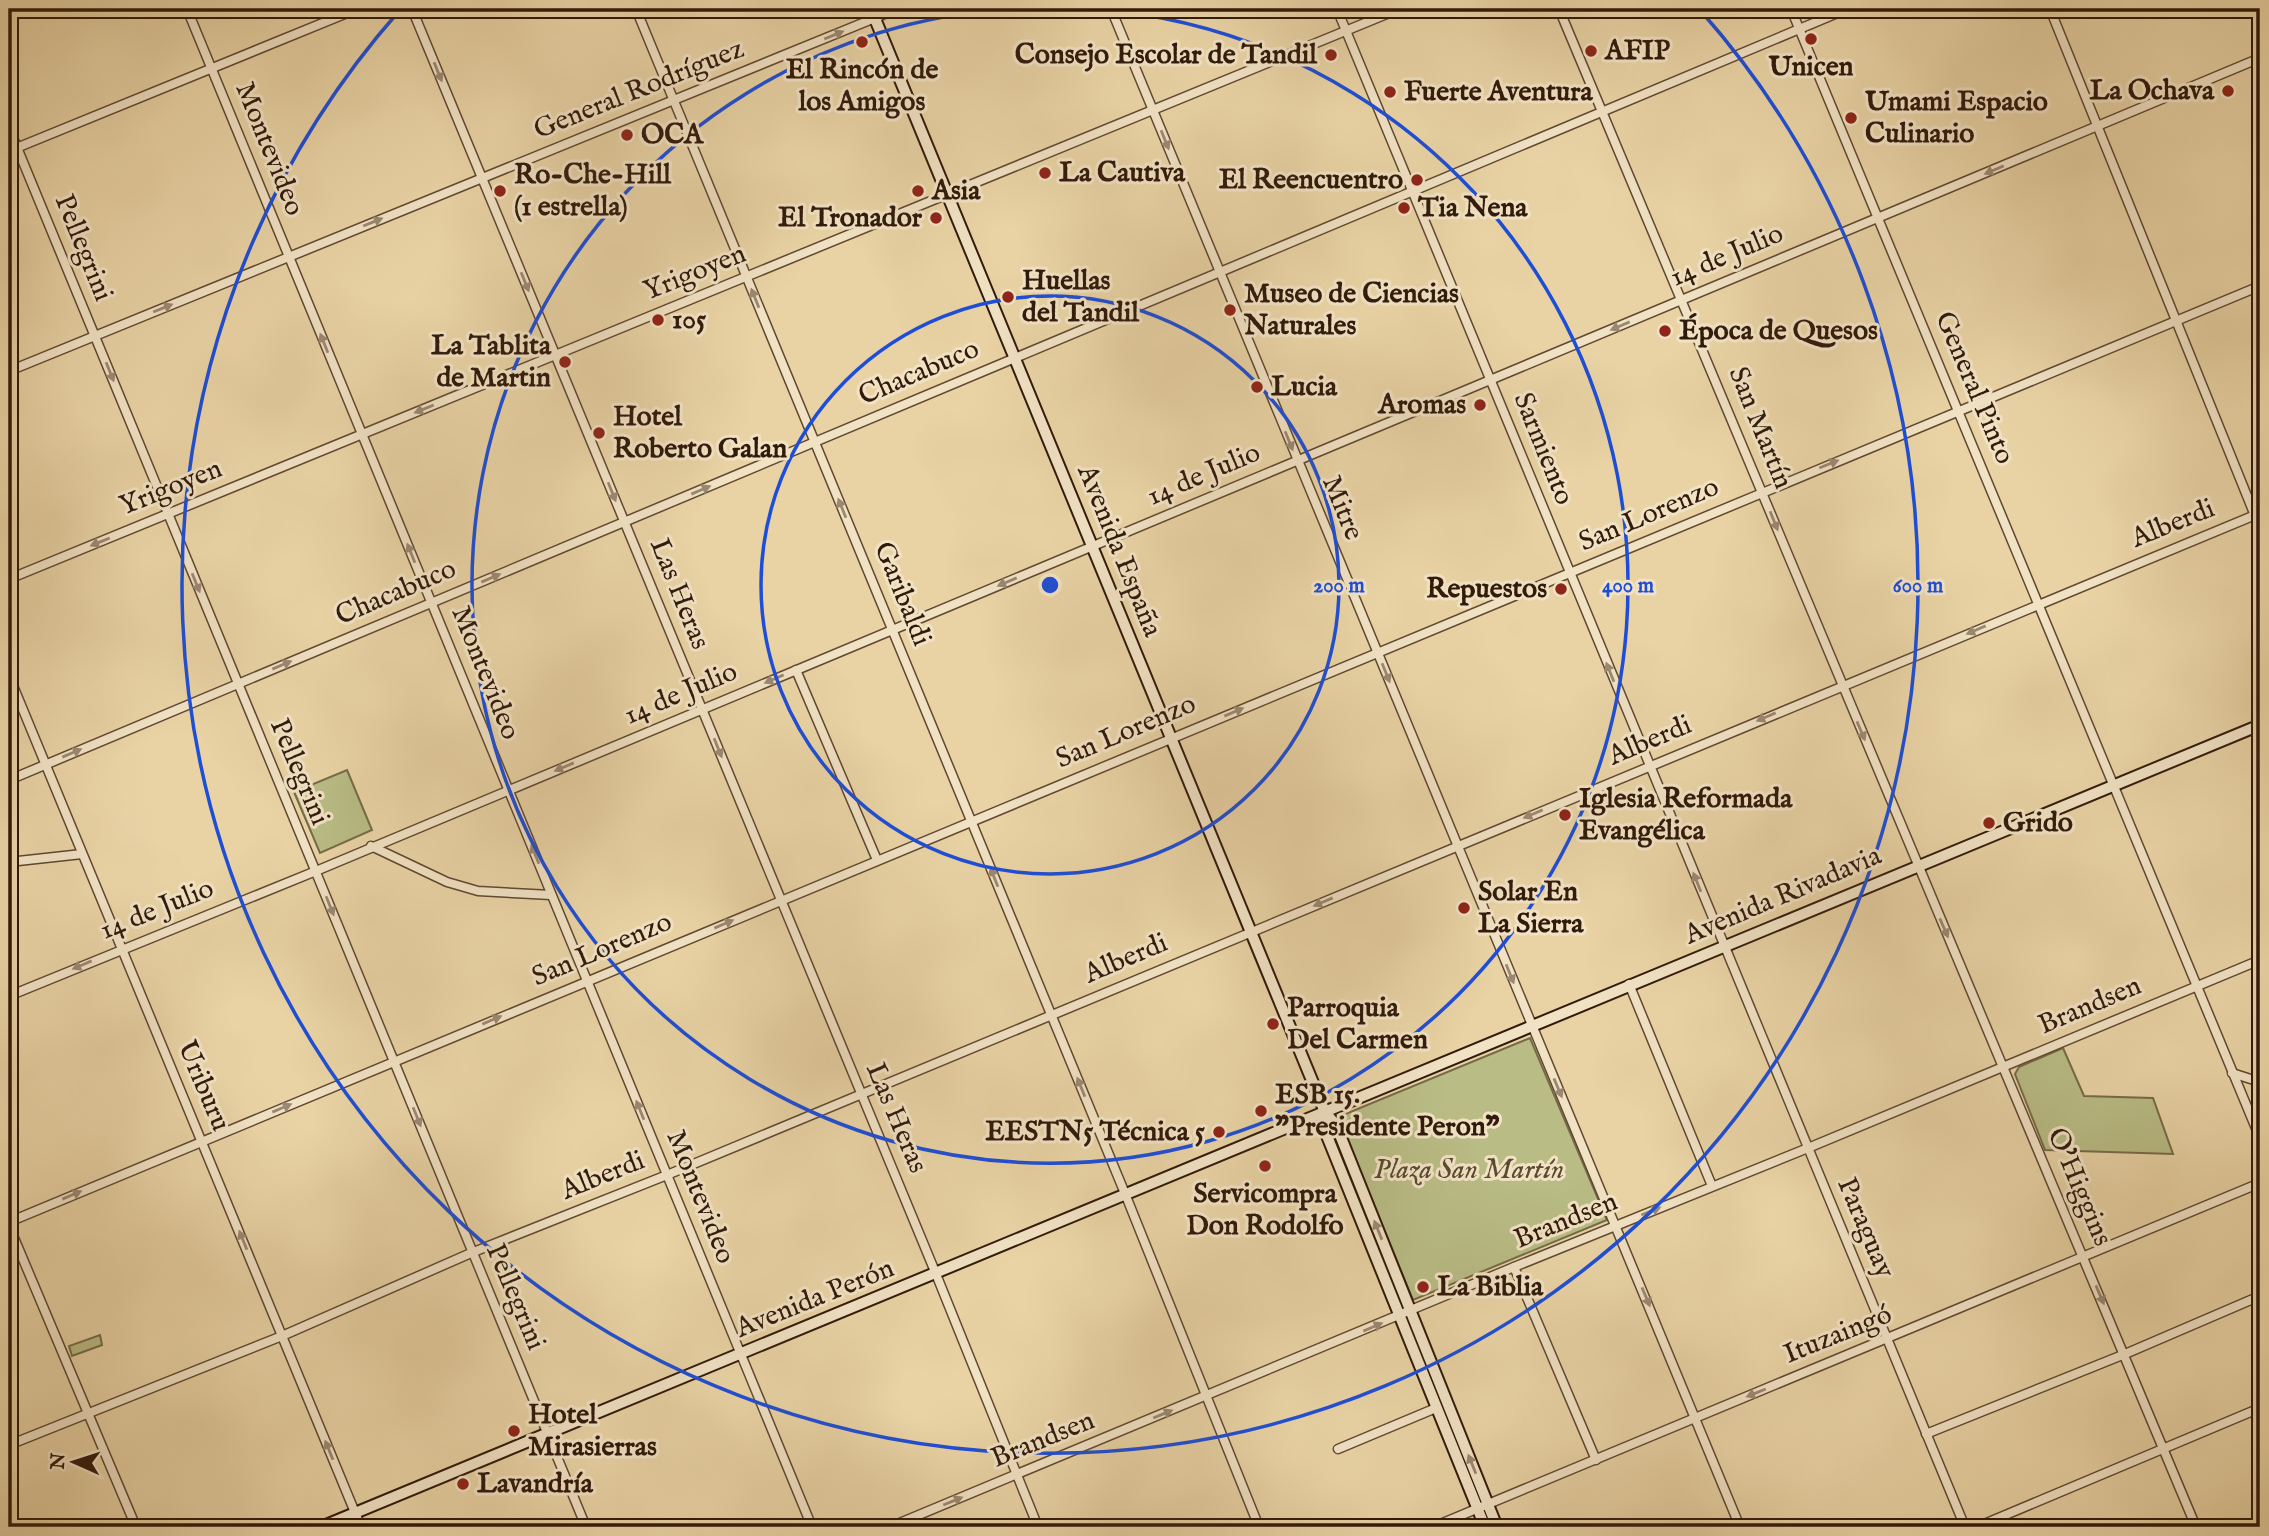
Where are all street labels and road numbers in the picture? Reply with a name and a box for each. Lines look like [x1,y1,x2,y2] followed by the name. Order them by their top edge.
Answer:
[529,32,749,148] street label: General Rodríguez
[226,77,312,221] street label: Montevideo
[46,189,120,307] street label: Pellegrini
[1665,217,1789,295] street label: 14 de Julio
[639,237,751,309] street label: Yrigoyen
[1926,307,2022,469] street label: General Pinto
[853,332,985,414] street label: Chacabuco
[1720,362,1800,494] street label: San Martín
[1505,388,1581,510] street label: Sarmiento
[1142,436,1266,514] street label: 14 de Julio
[115,452,227,524] street label: Yrigoyen
[1068,459,1170,643] street label: Avenida España
[1574,470,1724,560] street label: San Lorenzo
[1313,471,1371,546] street label: Mitre
[2125,491,2220,557] street label: Alberdi
[641,533,717,655] street label: Las Heras
[865,537,939,651] street label: Garibaldi
[330,552,462,634] street label: Chacabuco
[442,601,528,745] street label: Montevideo
[619,655,743,733] street label: 14 de Julio
[1051,687,1201,777] street label: San Lorenzo
[1602,708,1697,775] street label: Alberdi
[261,714,337,830] street label: Pellegrini
[1678,838,1888,954] street label: Avenida Rivadavia
[95,871,219,949] street label: 14 de Julio
[527,905,677,995] street label: San Lorenzo
[1078,926,1173,993] street label: Alberdi
[2033,969,2147,1043] street label: Brandsen
[168,1036,238,1136] street label: Uriburu
[857,1057,935,1179] street label: Las Heras
[2038,1123,2120,1251] street label: O'Higgins
[657,1125,743,1269] street label: Montevideo
[555,1143,650,1209] street label: Alberdi
[1828,1172,1902,1284] street label: Paraguay
[1509,1184,1623,1258] street label: Brandsen
[477,1239,553,1355] street label: Pellegrini
[730,1251,899,1347] street label: Avenida Perón
[1779,1297,1897,1373] street label: Ituzaingó
[986,1403,1100,1477] street label: Brandsen

